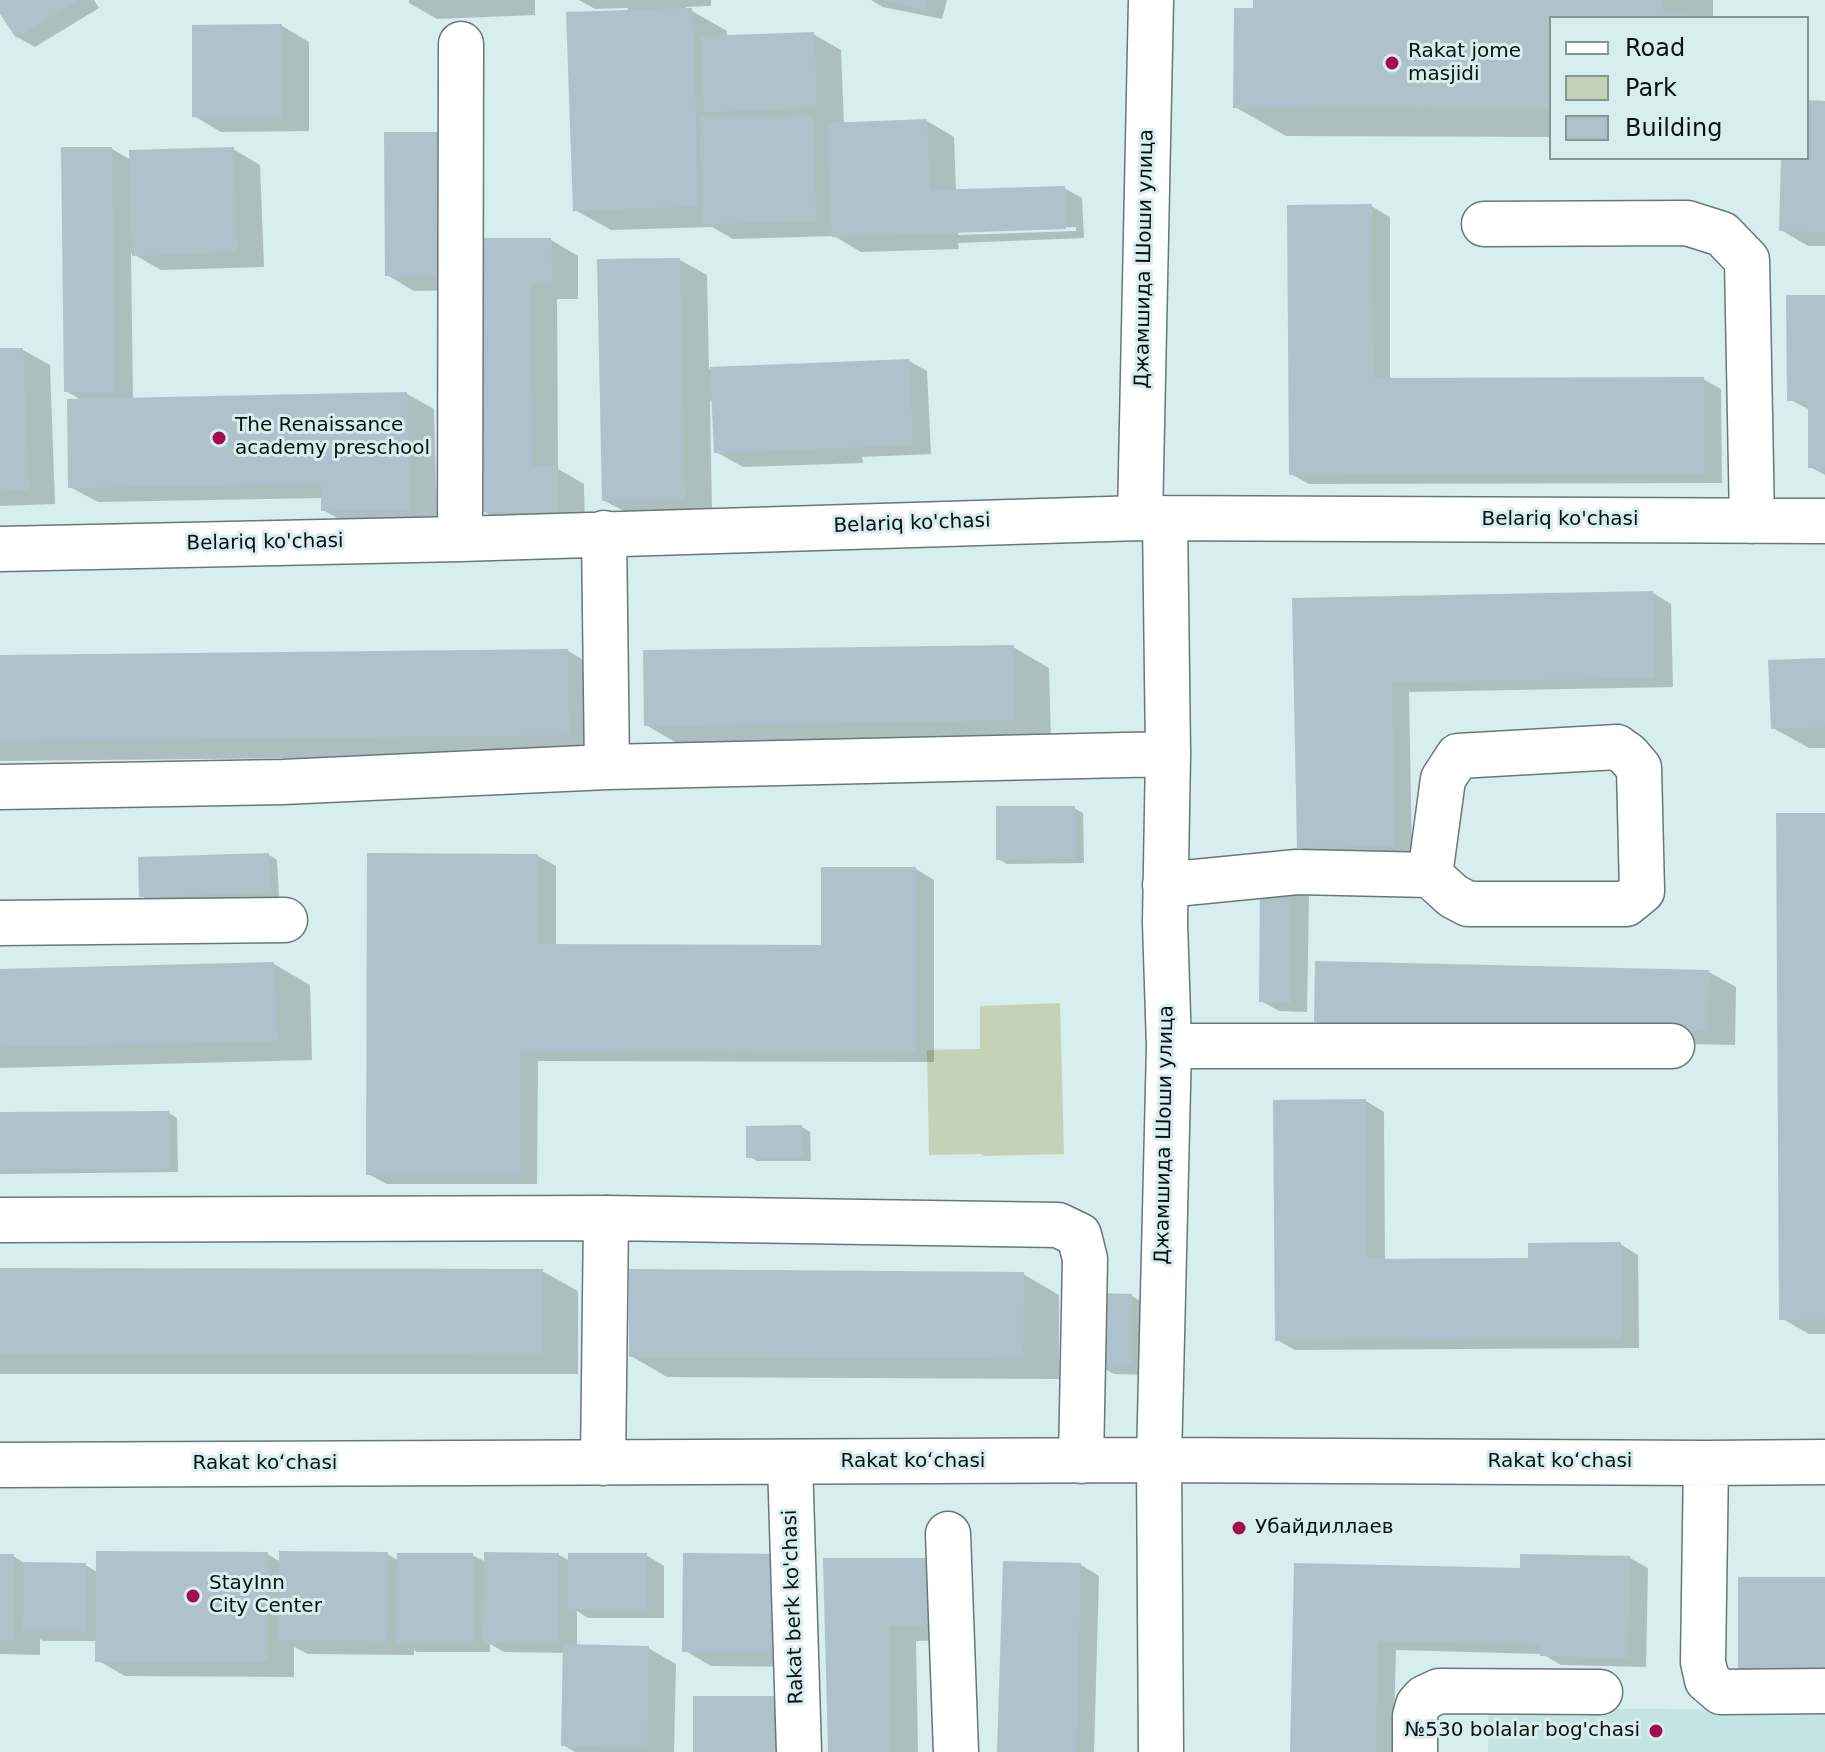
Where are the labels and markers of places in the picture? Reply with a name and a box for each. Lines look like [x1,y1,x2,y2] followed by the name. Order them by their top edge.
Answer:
[1408,40,1521,87] place label: Rakat jome masjidi
[1383,54,1401,72] marker: Rakat jome masjidi
[235,414,430,461] place label: The Renaissance academy preschool
[210,429,228,447] marker: The Renaissance academy preschool
[1255,1516,1394,1540] place label: Убайдиллаев
[1230,1519,1248,1537] marker: Убайдиллаев
[209,1572,322,1619] place label: StayInn City Center
[184,1587,202,1605] marker: StayInn City Center
[1405,1719,1640,1743] place label: №530 bolalar bog'chasi
[1647,1722,1665,1740] marker: №530 bolalar bog'chasi

